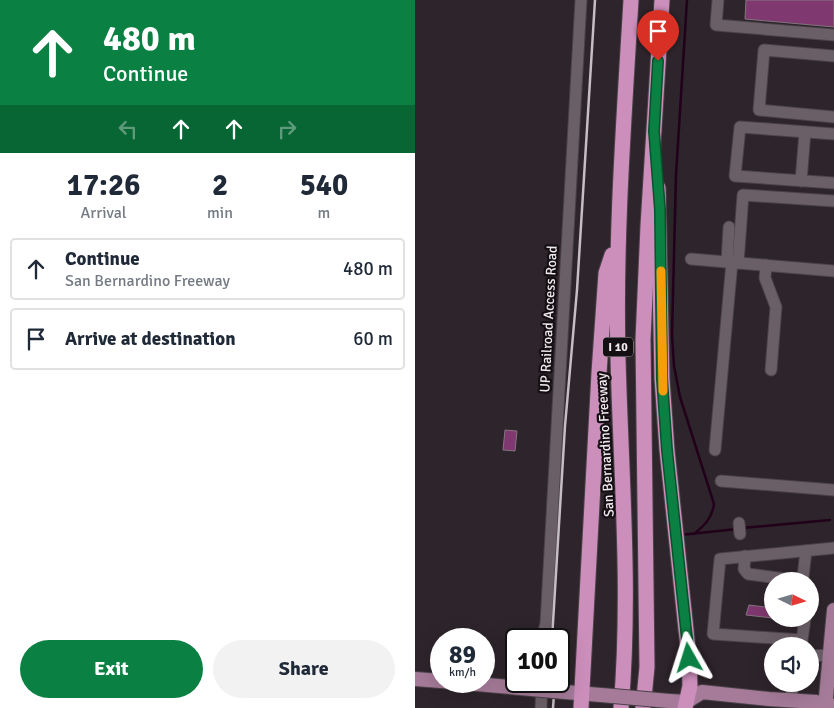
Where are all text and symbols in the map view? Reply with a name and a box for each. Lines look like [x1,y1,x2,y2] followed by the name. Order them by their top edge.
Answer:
[637,10,679,61] pin
[103,17,196,60] text: 480 m
[644,17,672,45] icon: arrive
[20,20,85,85] icon: ahead
[103,60,188,87] text: Continue
[114,115,142,143] icon: left
[167,115,195,143] icon: ahead
[220,115,248,143] icon: ahead
[273,115,301,143] icon: right
[67,167,140,204] text: 17:26
[212,167,228,204] text: 2
[300,167,348,204] text: 540
[80,203,127,223] text: Arrival
[207,203,233,223] text: min
[318,203,330,223] text: m
[536,245,561,393] street label: UP Railroad Access Road
[65,247,140,271] text: Continue
[22,255,50,283] icon: ahead
[343,257,393,281] text: 480 m
[65,271,230,291] text: San Bernardino Freeway
[22,325,50,353] icon: arrive
[65,327,236,351] text: Arrive at destination
[353,327,393,351] text: 60 m
[603,338,633,357] road number: I 10
[593,372,618,517] street label: San Bernardino Freeway
[764,572,819,628] north arrow
[764,572,819,692] map controls
[505,628,570,693] speed limit sign: 100
[662,631,714,683] position arrow
[764,637,819,692] button: sound
[449,639,476,670] text: 89
[20,640,203,698] button: Exit
[213,640,395,698] button: Share
[449,665,476,680] text: km/h

